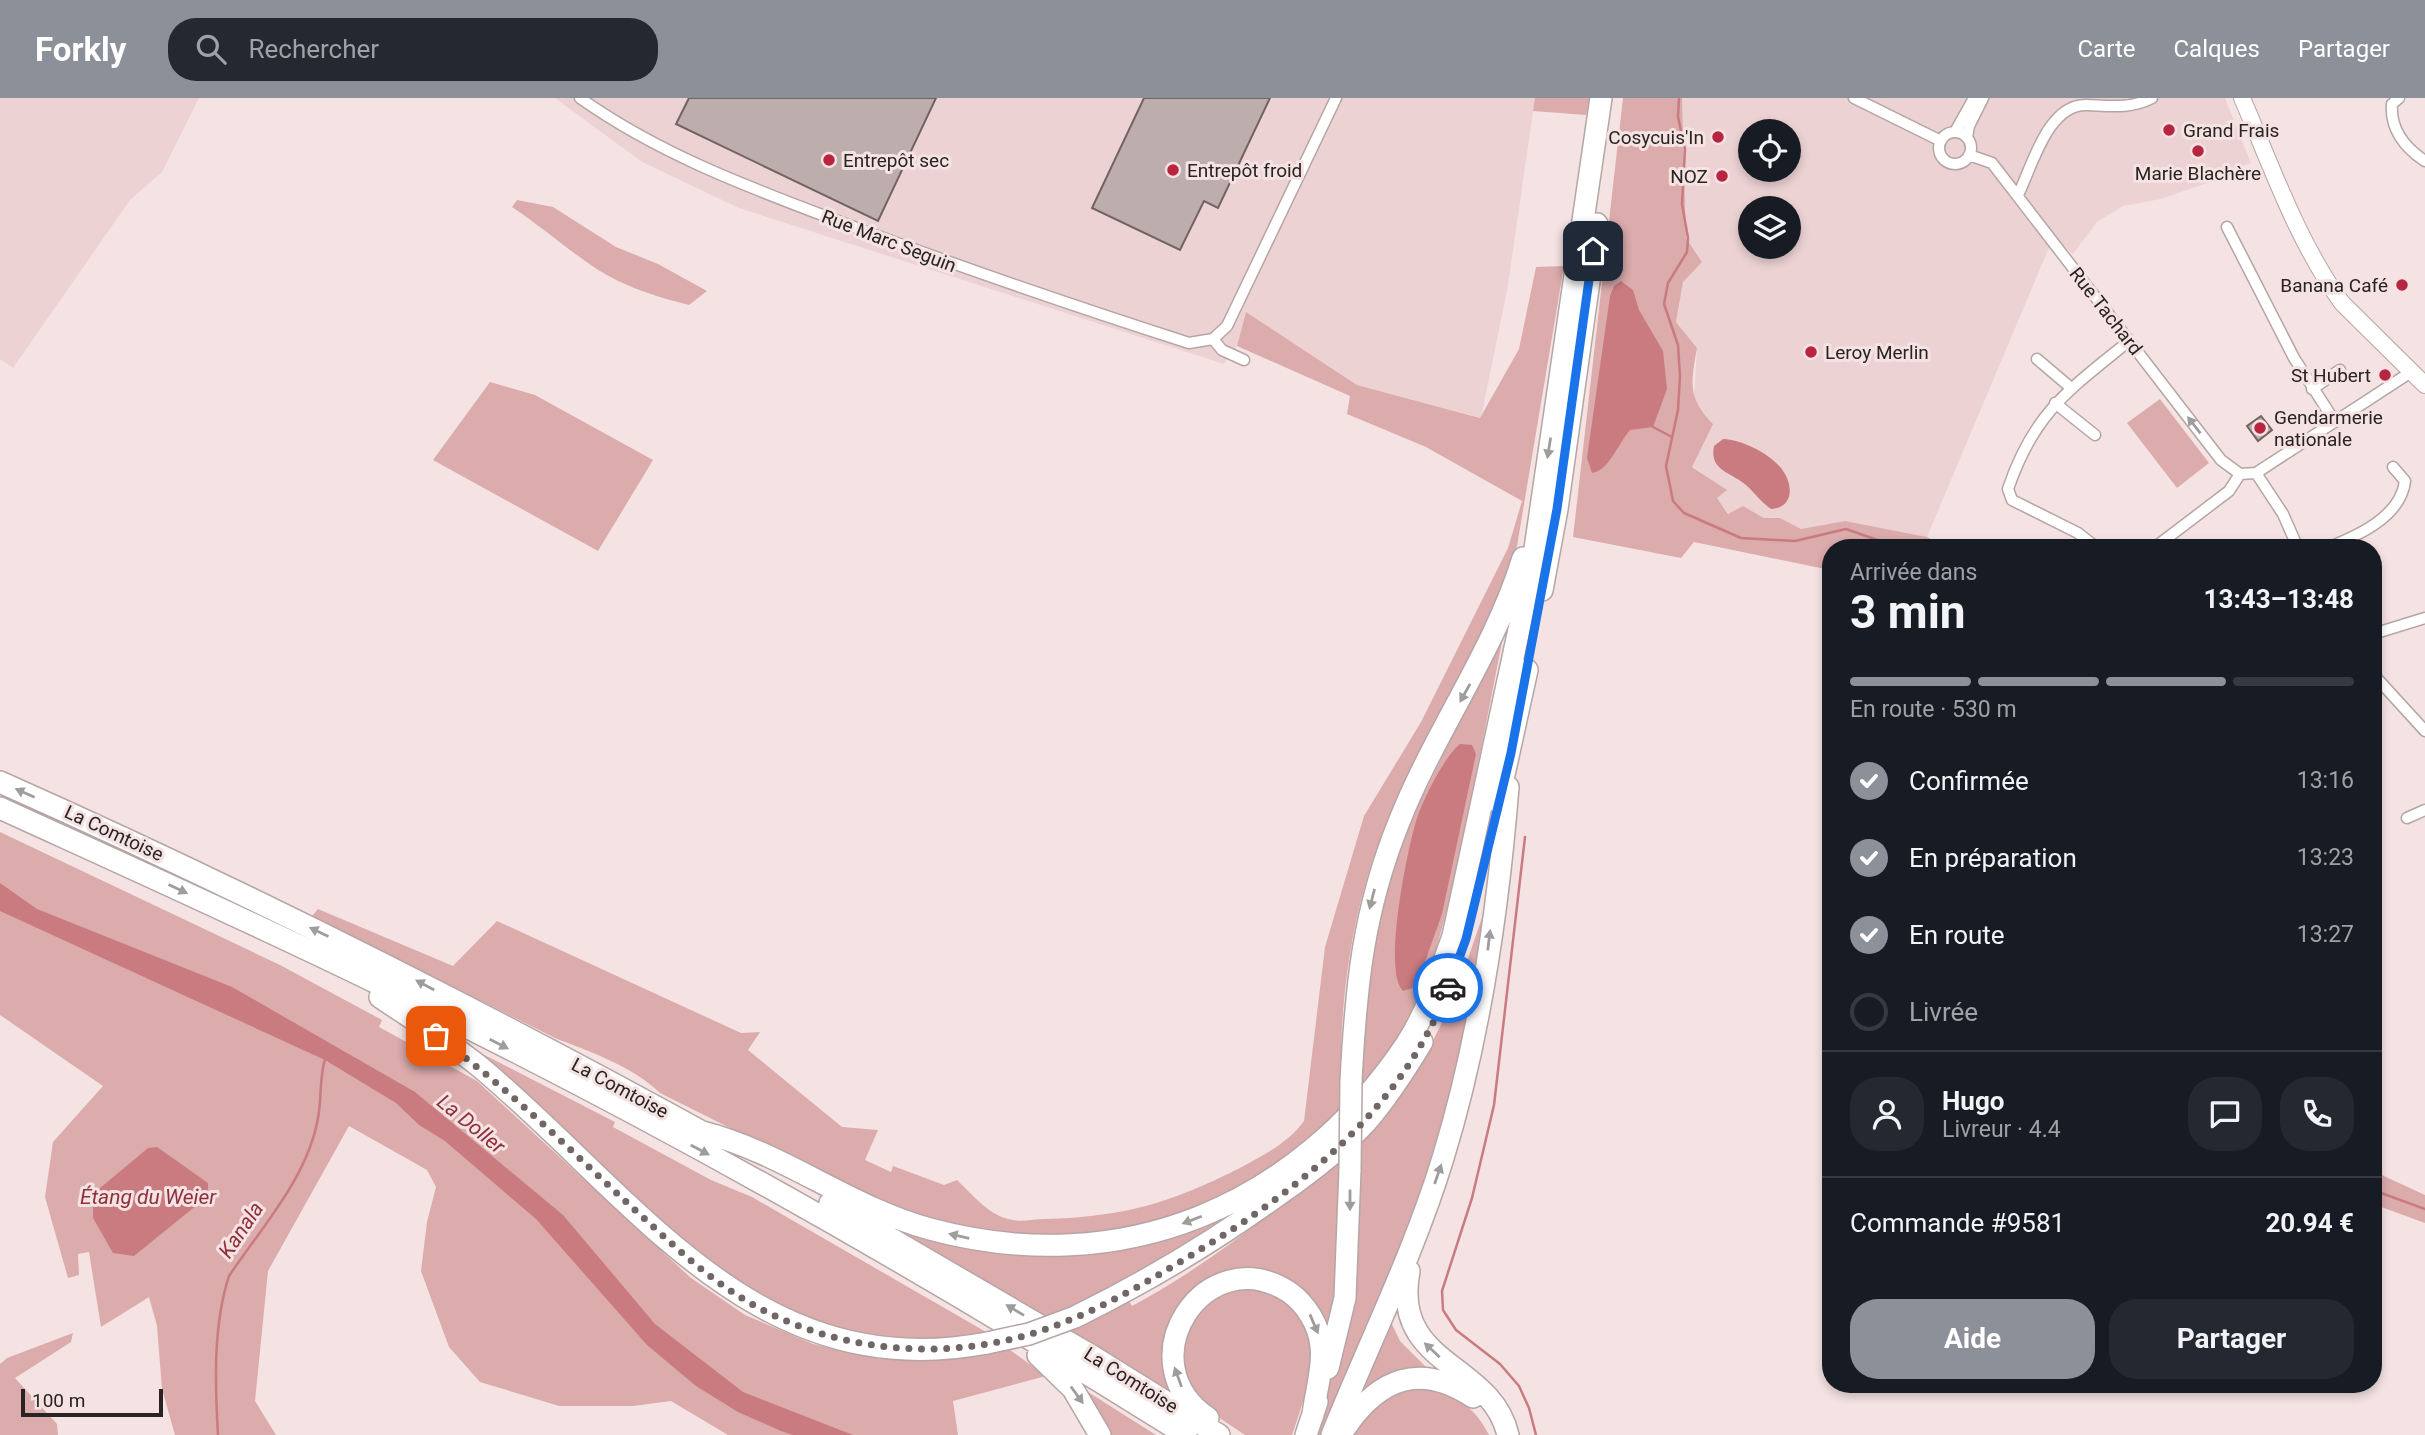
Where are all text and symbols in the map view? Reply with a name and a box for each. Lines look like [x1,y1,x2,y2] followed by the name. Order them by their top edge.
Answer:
[168,18,658,81] search box
[35,30,126,69] text: Forkly
[192,30,230,68] icon: search
[248,34,379,64] text: Rechercher
[2077,35,2135,63] text: Carte
[2173,35,2260,63] text: Calques
[2298,35,2390,63] text: Partager
[1738,119,1801,259] map controls
[1738,119,1801,182] button: locate
[2183,119,2279,142] place label: Grand Frais
[2161,122,2177,138] marker: Grand Frais
[1608,126,1704,149] place label: Cosycuis'In
[1710,129,1726,145] marker: Cosycuis'In
[2190,143,2206,159] marker: Marie Blachère
[843,149,949,172] place label: Entrepôt sec
[821,152,837,168] marker: Entrepôt sec
[1187,159,1302,182] place label: Entrepôt froid
[1165,162,1181,178] marker: Entrepôt froid
[2135,162,2261,185] place label: Marie Blachère
[1670,165,1708,188] place label: NOZ
[1714,168,1730,184] marker: NOZ
[1738,196,1801,259] button: layers
[818,205,960,277] street label: Rue Marc Seguin
[1563,221,1623,281] pin
[1574,232,1612,270] icon: home
[2065,263,2147,359] street label: Rue Tachard
[2280,274,2388,297] place label: Banana Café
[2394,277,2410,293] marker: Banana Café
[1825,341,1929,364] place label: Leroy Merlin
[1803,344,1819,360] marker: Leroy Merlin
[2291,364,2371,387] place label: St Hubert
[2377,367,2393,383] marker: St Hubert
[2274,406,2383,451] place label: Gendarmerie nationale
[2187,416,2201,434] one-way arrow
[2252,420,2268,436] marker: Gendarmerie nationale
[1543,437,1554,459] one-way arrow
[1850,559,1977,586] text: Arrivée dans
[2204,584,2354,614] text: 13:43–13:48
[1850,585,1966,639] text: 3 min
[1459,683,1471,702] one-way arrow
[1850,696,2017,723] text: En route · 530 m
[1850,762,1888,800] icon: check
[1909,766,2029,796] text: Confirmée
[2297,767,2354,794] text: 13:16
[14,787,35,798] one-way arrow
[61,800,167,866] street label: La Comtoise
[1850,839,1888,877] icon: check
[1909,843,2077,873] text: En préparation
[2297,844,2354,871] text: 13:23
[168,884,188,895] one-way arrow
[1366,889,1377,911] one-way arrow
[1850,916,1888,954] icon: check
[1909,920,2005,950] text: En route
[2297,921,2354,948] text: 13:27
[309,926,329,937] one-way arrow
[1484,929,1495,951] one-way arrow
[1413,953,1483,1023] courier
[1429,969,1467,1007] icon: car
[415,979,435,991] one-way arrow
[1909,997,1978,1027] text: Livrée
[406,1006,466,1066] pin
[417,1017,455,1055] icon: bag
[489,1039,509,1050] one-way arrow
[568,1053,672,1123] street label: La Comtoise
[1850,1077,1924,1151] button: person
[2188,1077,2262,1151] button: chat
[2280,1077,2354,1151] button: phone
[1942,1086,2004,1116] text: Hugo
[432,1090,510,1159] water label: La Doller
[1942,1116,2061,1143] text: Livreur · 4.4
[691,1144,711,1156] one-way arrow
[1433,1163,1444,1184] one-way arrow
[80,1185,217,1209] water label: Étang du Weier
[1344,1189,1356,1211] one-way arrow
[214,1197,268,1263] water label: Kanala
[1850,1208,2065,1238] text: Commande #9581
[2265,1208,2354,1238] text: 20.94 €
[1182,1214,1203,1225] one-way arrow
[948,1230,970,1241] one-way arrow
[1850,1299,2095,1379] button: Aide
[2109,1299,2354,1379] button: Partager
[1005,1303,1024,1316] one-way arrow
[1309,1314,1320,1335] one-way arrow
[1080,1342,1182,1418] street label: La Comtoise
[1424,1342,1441,1358] one-way arrow
[1172,1367,1183,1388] one-way arrow
[21,1386,163,1418] scale bar
[1070,1386,1084,1404] one-way arrow
[32,1389,85,1412] text: 100 m

